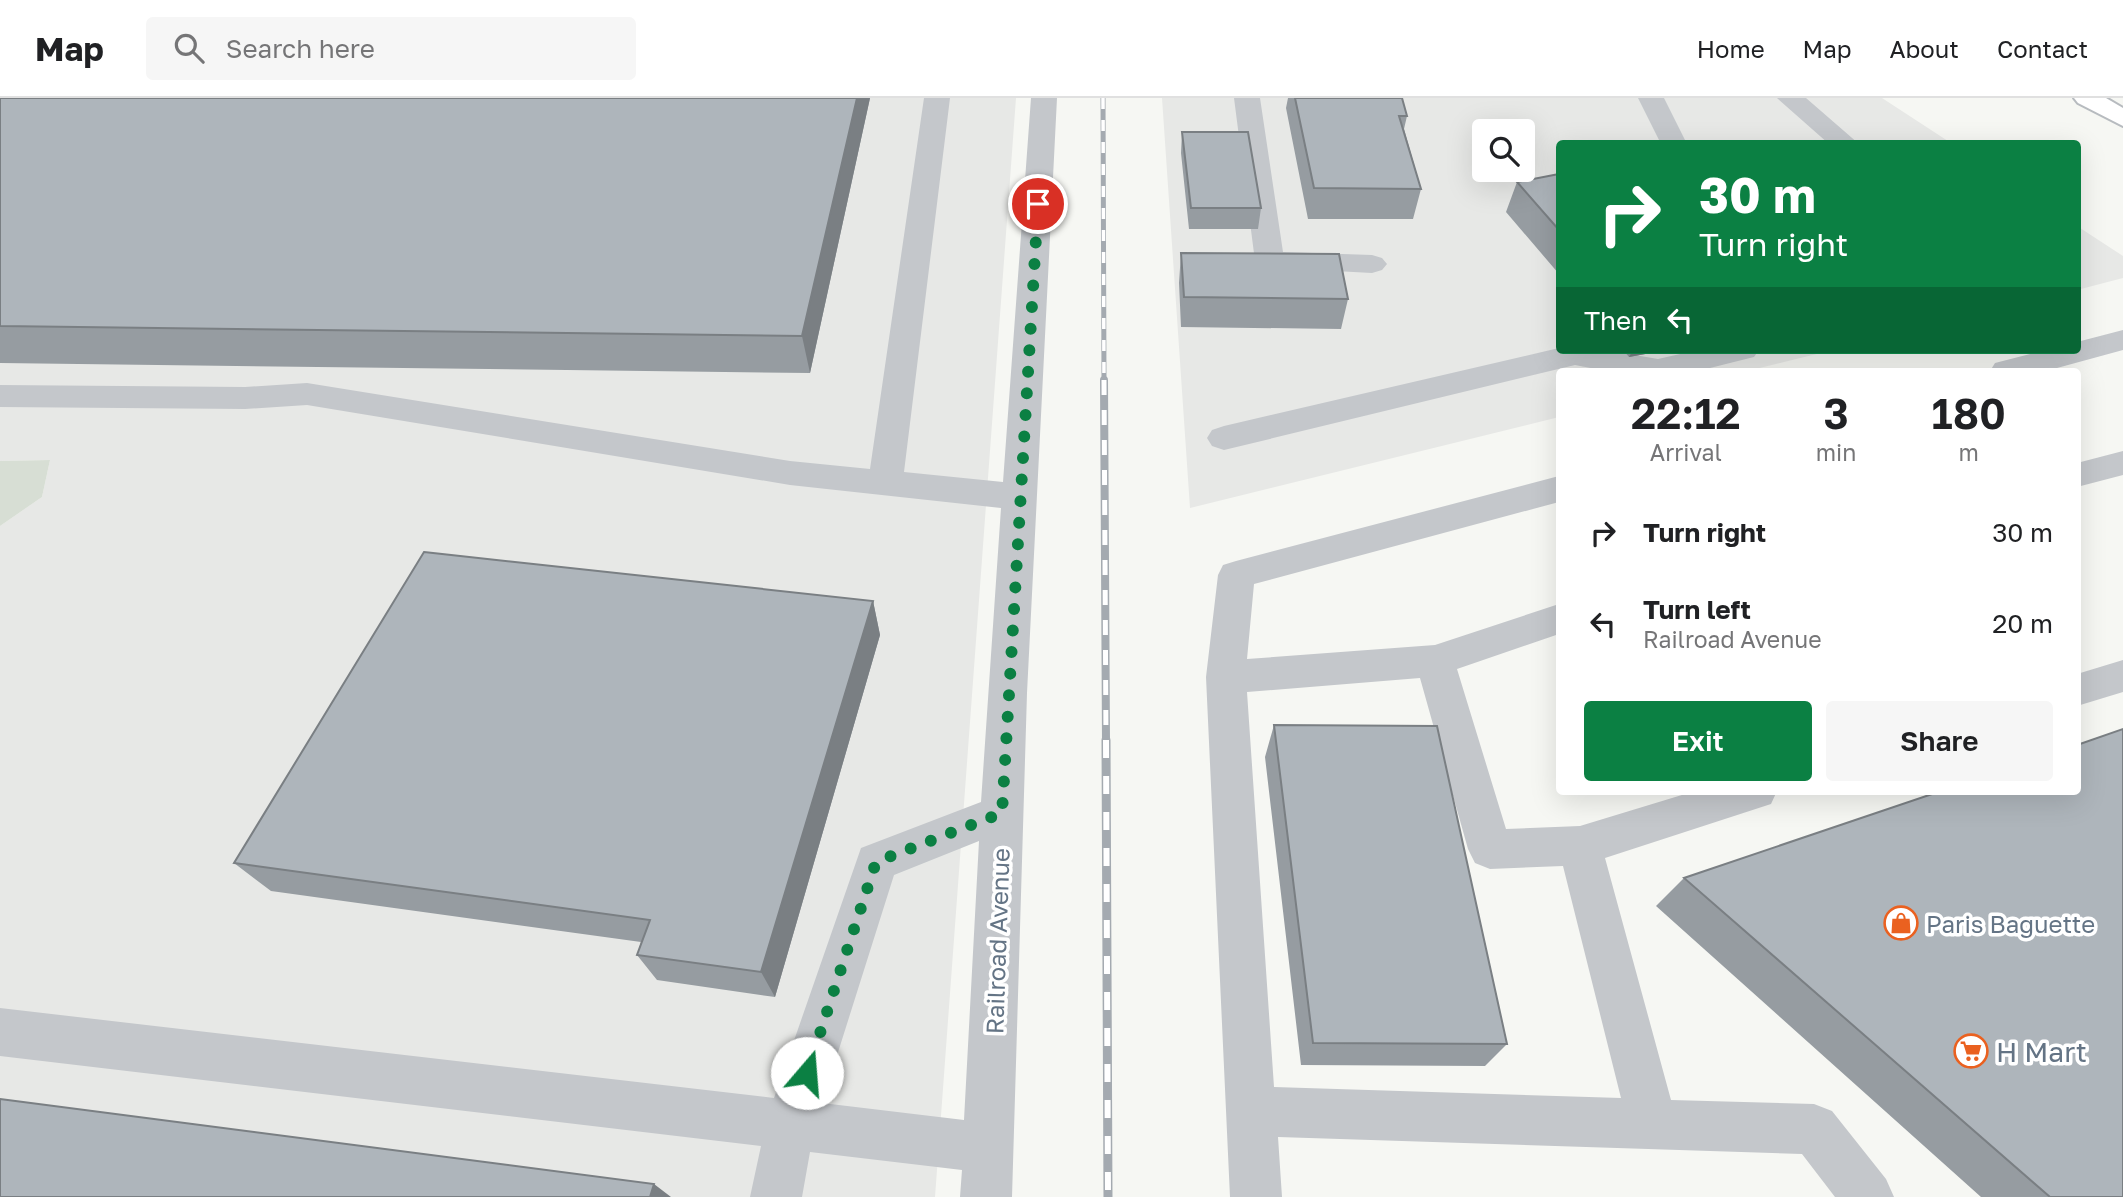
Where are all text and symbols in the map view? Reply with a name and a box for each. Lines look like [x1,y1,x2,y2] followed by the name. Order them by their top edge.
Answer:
[146,17,636,80] search box
[35,29,104,68] text: Map
[170,29,208,67] icon: search
[226,33,375,64] text: Search here
[1697,34,1765,63] text: Home
[1803,34,1852,63] text: Map
[1890,34,1959,63] text: About
[1997,34,2088,63] text: Contact
[1472,119,1535,182] map controls
[1472,119,1535,182] button: search
[1699,165,1816,224] text: 30 m
[1584,168,1675,259] icon: right
[1008,174,1068,234] pin
[1019,185,1057,223] icon: arrive
[1699,225,1848,263] text: Turn right
[1661,301,1699,339] icon: left
[1584,305,1647,336] text: Then
[1631,388,1741,438] text: 22:12
[1823,388,1849,438] text: 3
[1931,388,2006,438] text: 180
[1650,438,1722,466] text: Arrival
[1816,438,1856,466] text: min
[1959,438,1979,466] text: m
[1584,514,1622,552] icon: right
[1643,517,1766,548] text: Turn right
[1992,517,2053,548] text: 30 m
[1643,594,1751,625] text: Turn left
[1584,605,1622,643] icon: left
[1992,608,2053,639] text: 20 m
[1643,625,1822,653] text: Railroad Avenue
[1584,701,1812,781] button: Exit
[1826,701,2053,781] button: Share
[979,847,1015,1035] street label: Railroad Avenue
[1882,904,1920,942] shop icon: Paris Baguette
[1926,909,2095,938] place label: Paris Baguette
[1952,1032,1990,1070] supermarket icon: H Mart
[1996,1035,2087,1068] place label: H Mart
[770,1036,844,1110] position arrow

